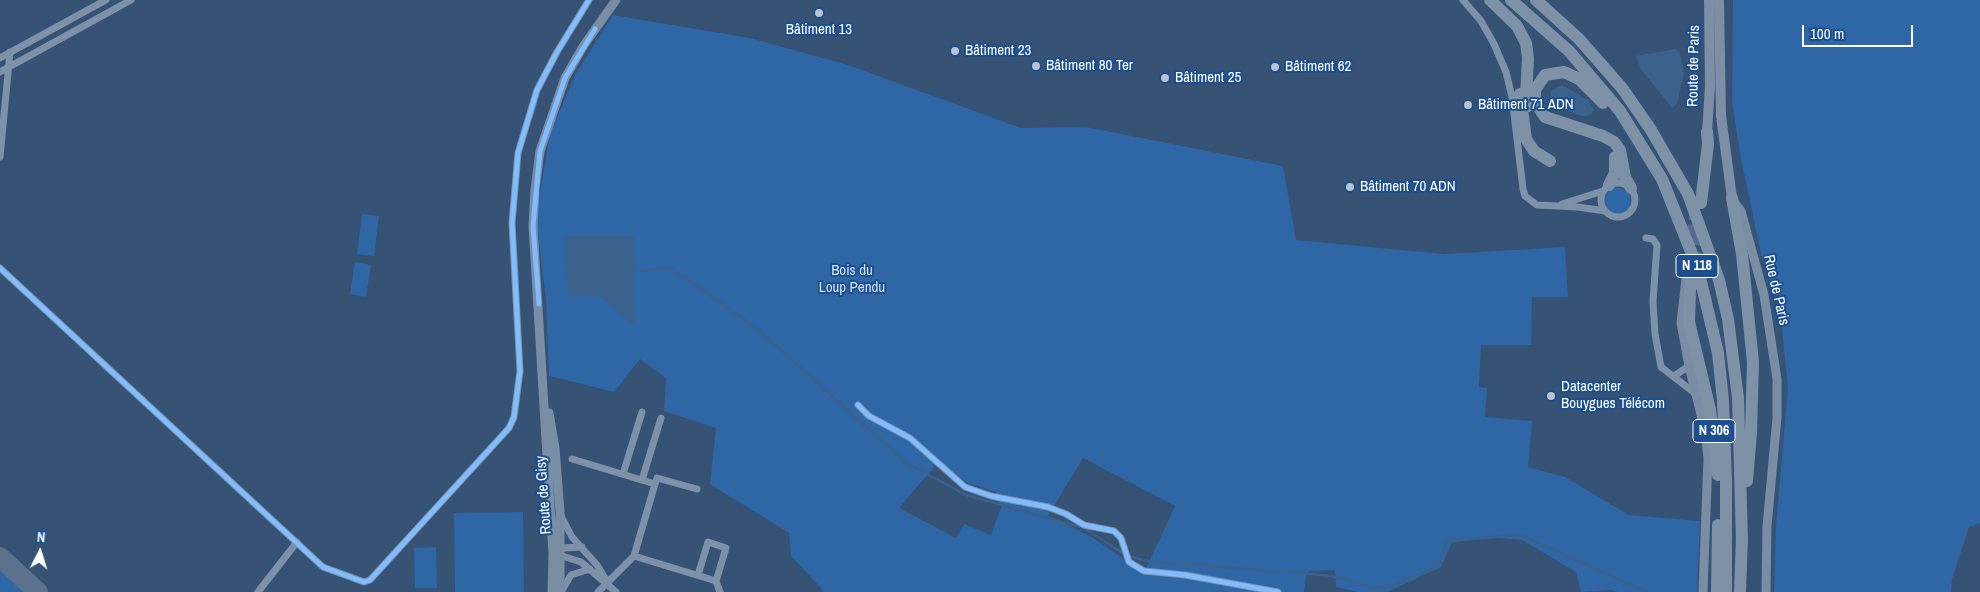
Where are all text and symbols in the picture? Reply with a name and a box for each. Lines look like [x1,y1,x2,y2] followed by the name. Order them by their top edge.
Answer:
[813,7,825,19] marker: Bâtiment 13
[1805,15,1916,47] scale bar
[786,21,852,39] place label: Bâtiment 13
[1810,23,1844,44] text: 100 m
[1684,25,1704,107] street label: Route de Paris
[965,42,1031,60] place label: Bâtiment 23
[949,45,961,57] marker: Bâtiment 23
[1046,57,1133,75] place label: Bâtiment 80 Ter
[1285,58,1351,76] place label: Bâtiment 62
[1030,60,1042,72] marker: Bâtiment 80 Ter
[1269,61,1281,73] marker: Bâtiment 62
[1175,69,1241,87] place label: Bâtiment 25
[1159,72,1171,84] marker: Bâtiment 25
[1478,96,1574,114] place label: Bâtiment 71 ADN
[1462,99,1474,111] marker: Bâtiment 71 ADN
[1360,178,1456,196] place label: Bâtiment 70 ADN
[1344,181,1356,193] marker: Bâtiment 70 ADN
[1759,253,1793,327] street label: Rue de Paris
[1676,255,1718,278] road number: N 118
[819,262,885,297] park label: Bois du Loup Pendu
[1561,378,1665,413] place label: Datacenter Bouygues Télécom
[1545,390,1557,402] marker: Datacenter Bouygues Télécom
[1693,420,1735,442] road number: N 306
[532,455,556,535] street label: Route de Gisy
[15,527,65,577] north arrow
[36,528,46,546] text: N

